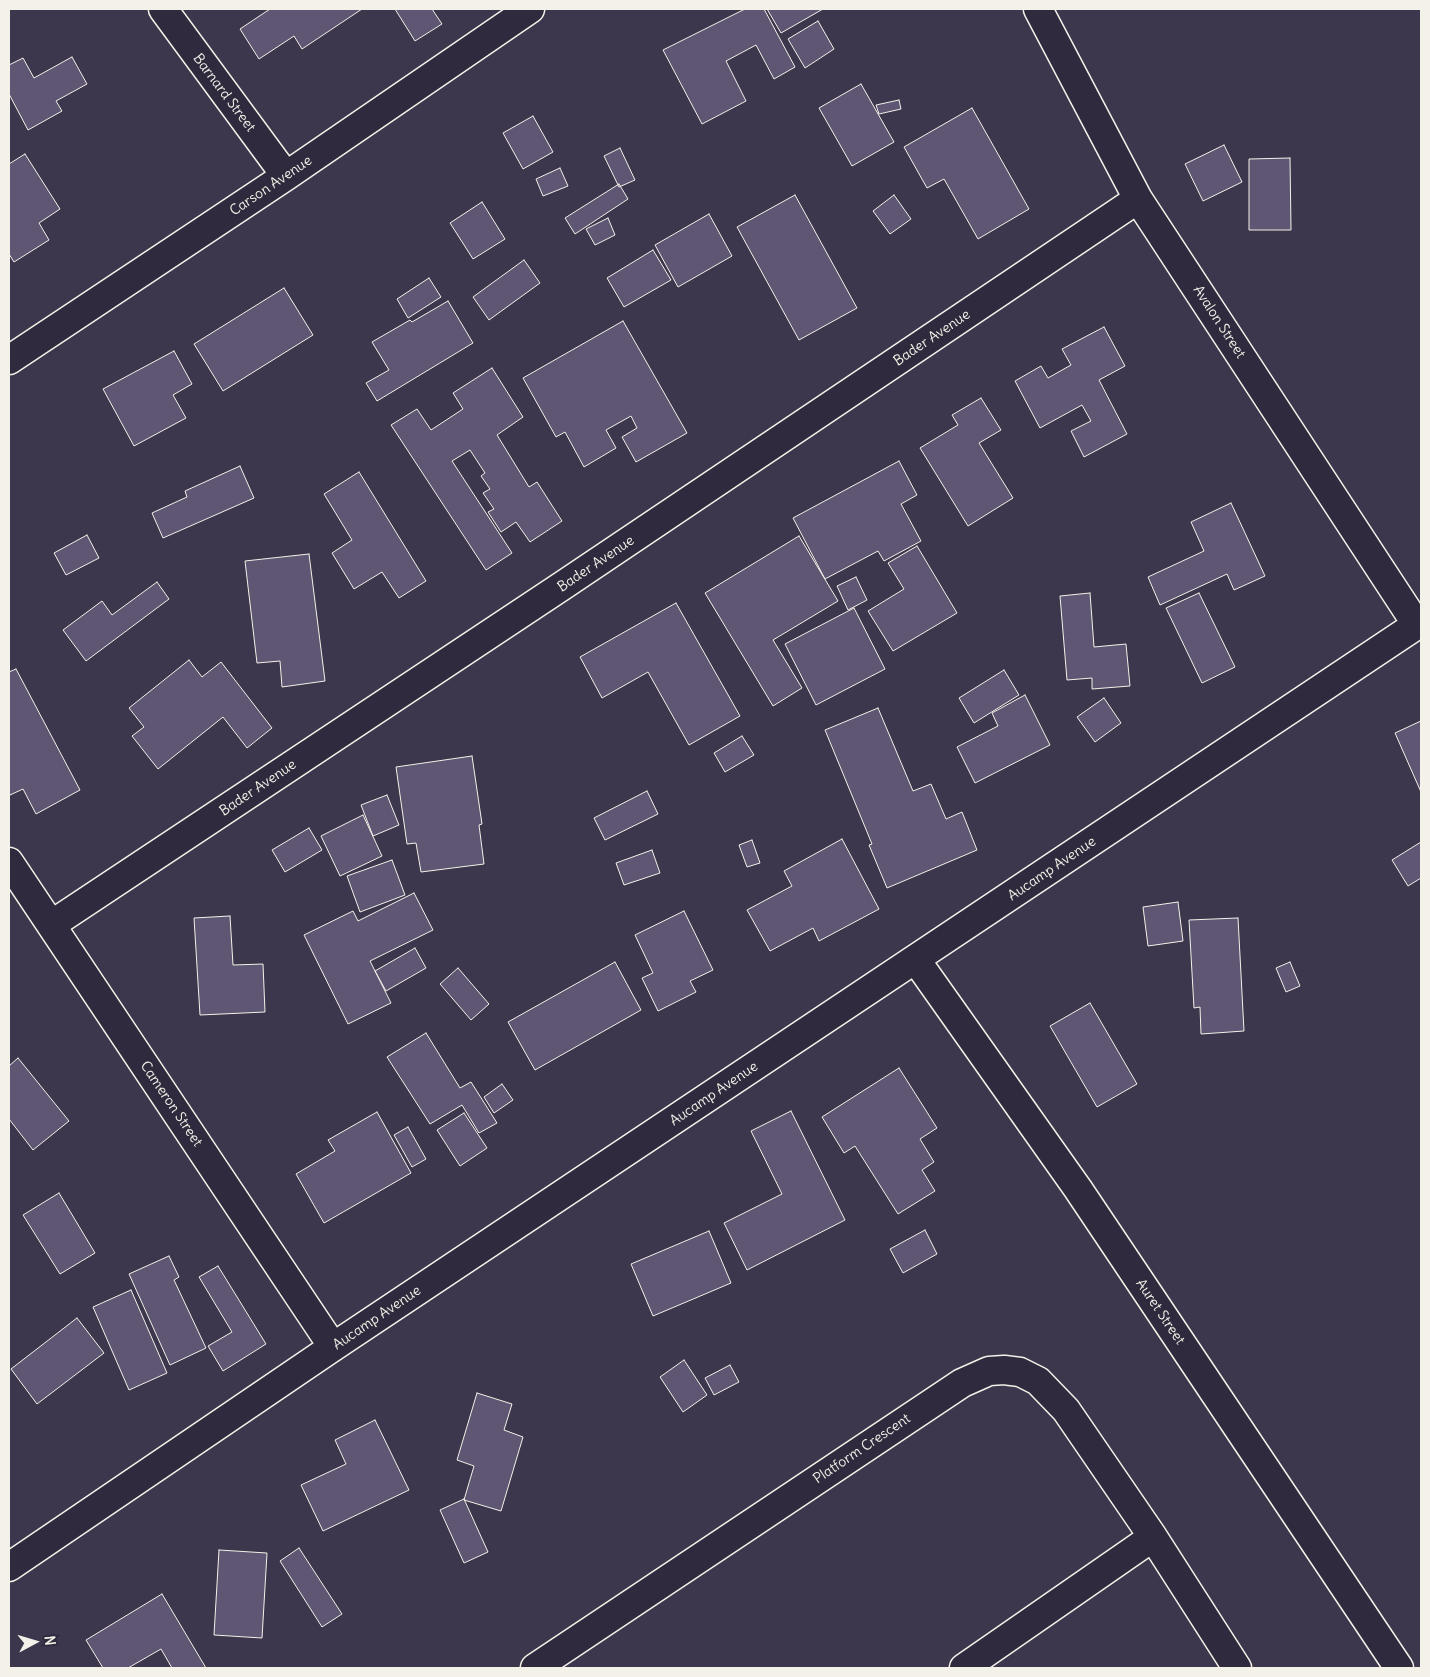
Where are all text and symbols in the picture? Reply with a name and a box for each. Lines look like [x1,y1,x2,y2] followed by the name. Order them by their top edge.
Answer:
[189,51,259,135] street label: Barnard Street
[227,152,315,220] street label: Carson Avenue
[1189,282,1249,362] street label: Avalon Street
[890,306,974,370] street label: Bader Avenue
[554,532,638,596] street label: Bader Avenue
[216,756,300,820] street label: Bader Avenue
[1005,833,1099,905] street label: Aucamp Avenue
[136,1058,206,1150] street label: Cameron Street
[667,1058,761,1130] street label: Aucamp Avenue
[1132,1276,1188,1348] street label: Auret Street
[330,1282,424,1354] street label: Aucamp Avenue
[810,1410,914,1488] street label: Platform Crescent
[10,1617,60,1667] north arrow
[40,1635,59,1646] text: N

